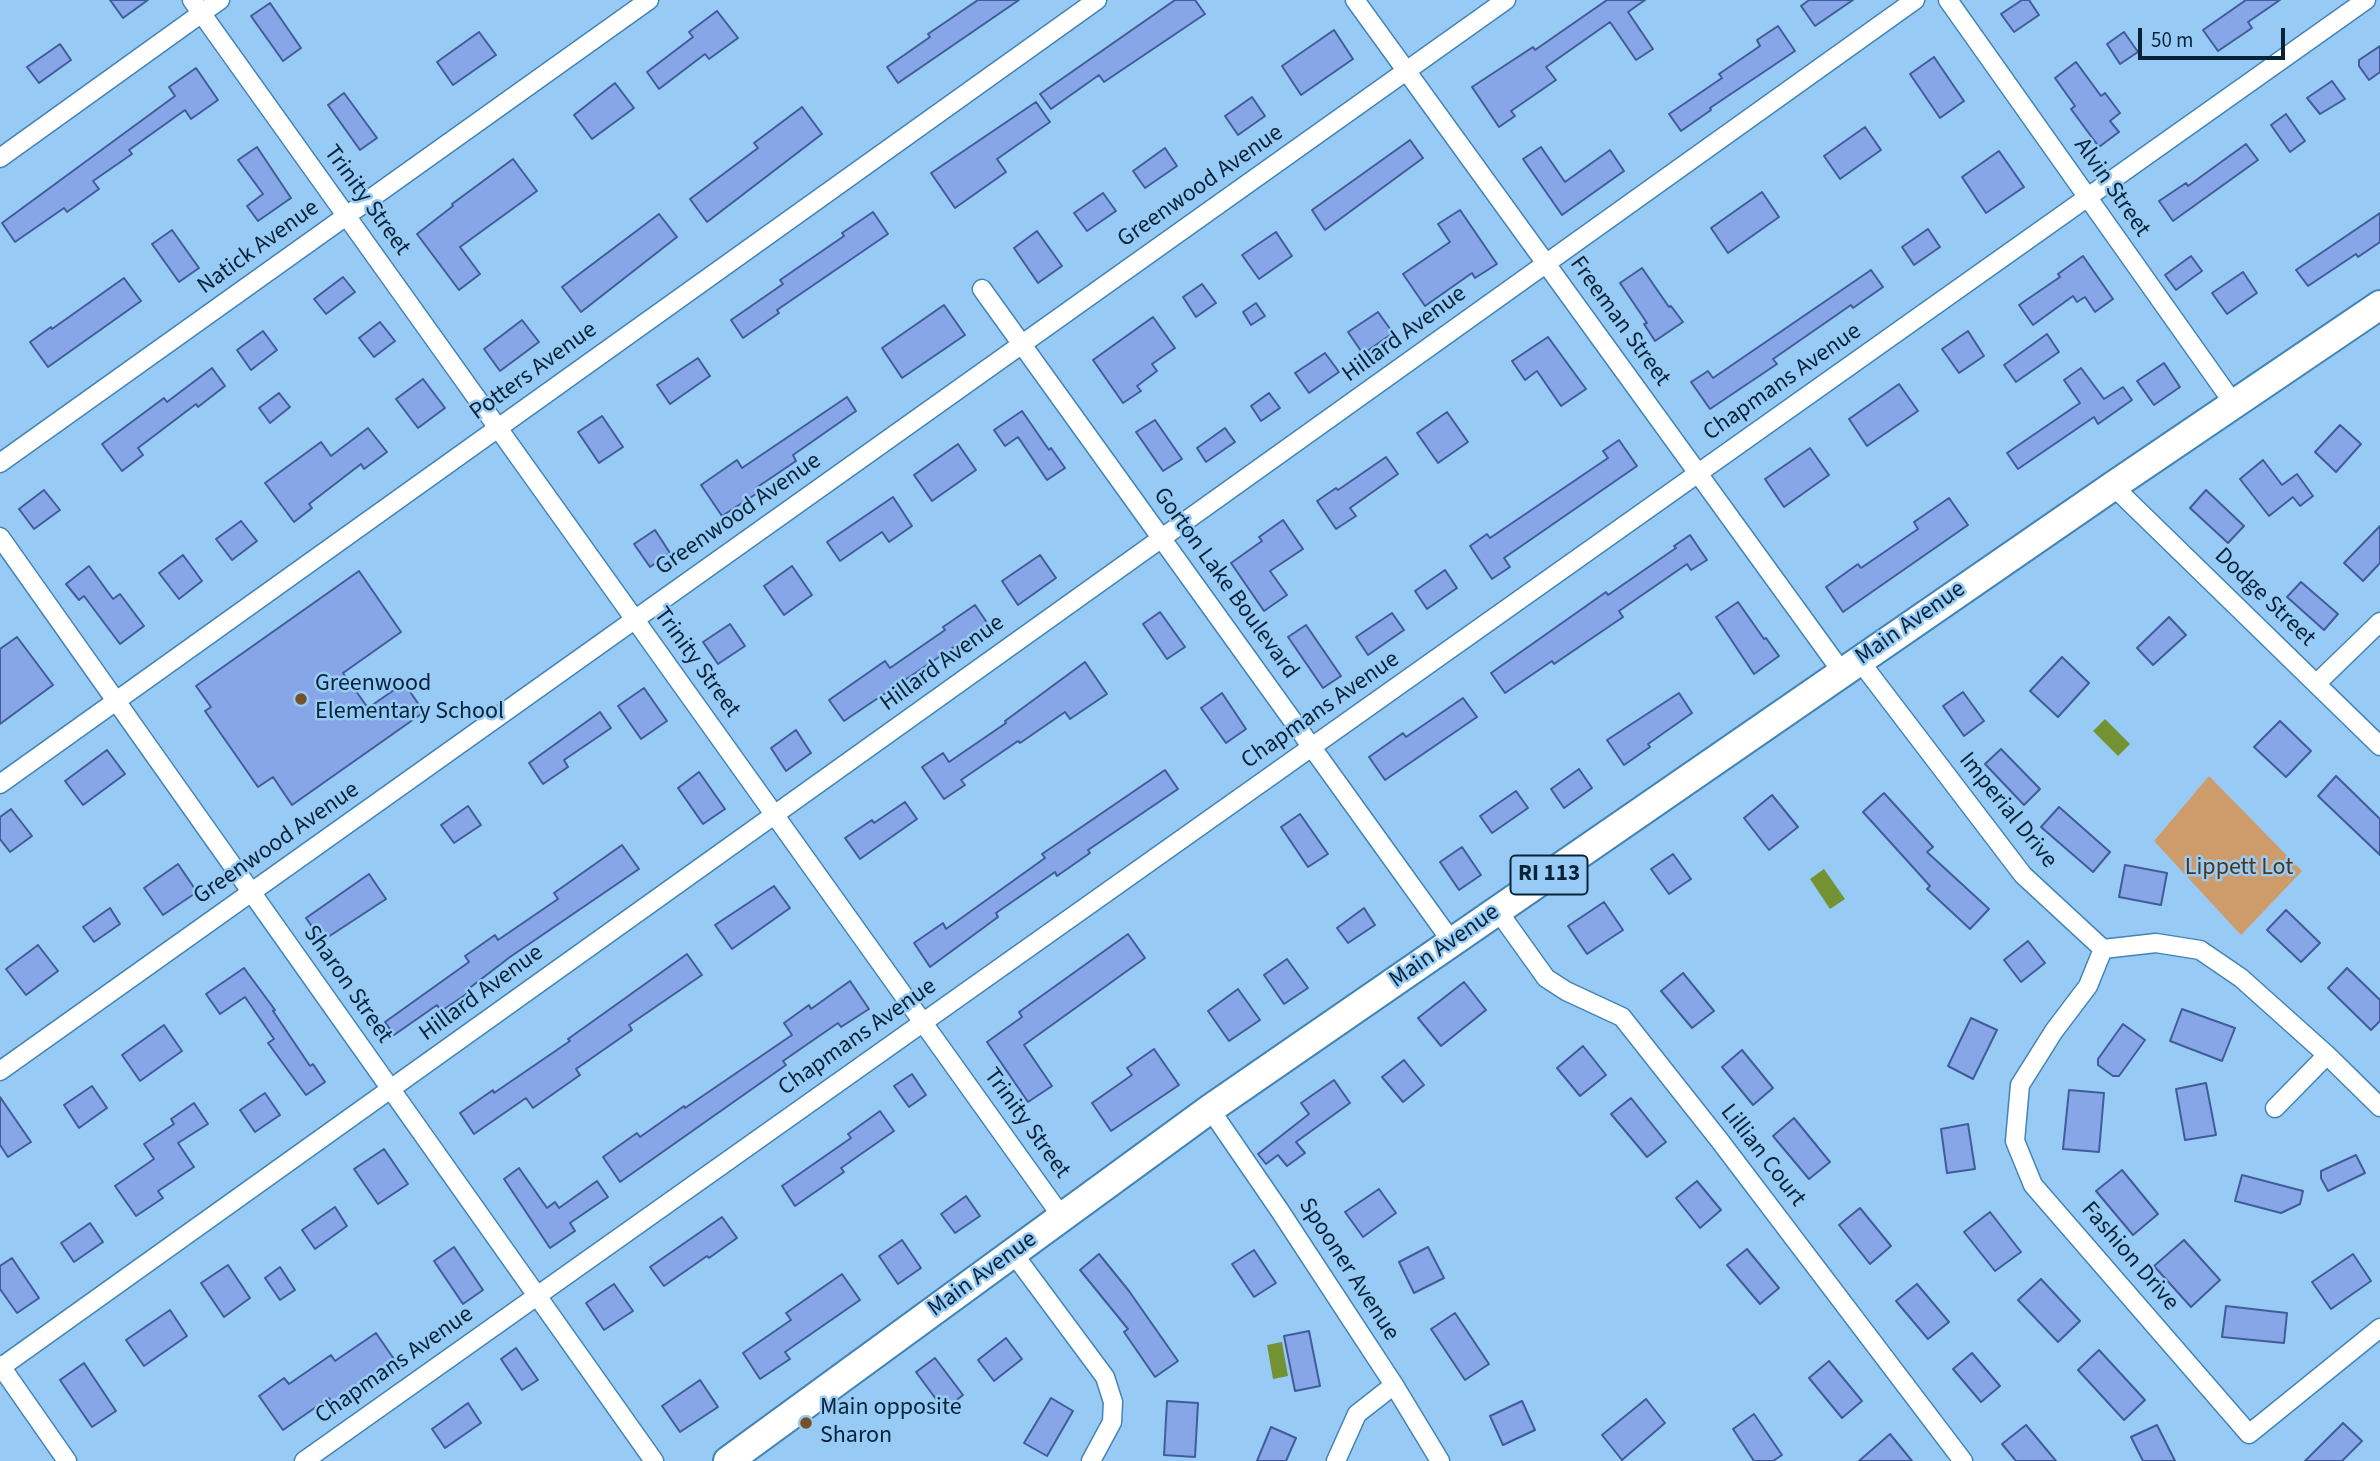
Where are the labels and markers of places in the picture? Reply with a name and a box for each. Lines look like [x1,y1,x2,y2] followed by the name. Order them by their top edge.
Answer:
[315,671,504,727] place label: Greenwood Elementary School
[293,691,309,707] marker: Greenwood Elementary School
[820,1395,962,1451] place label: Main opposite Sharon
[798,1415,814,1431] marker: Main opposite Sharon

